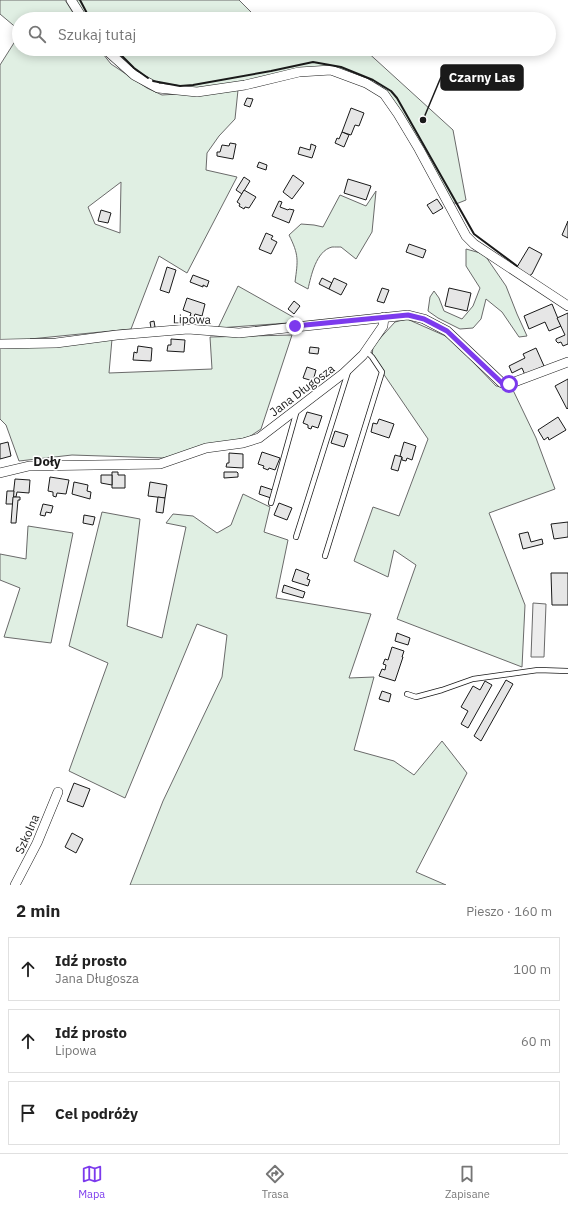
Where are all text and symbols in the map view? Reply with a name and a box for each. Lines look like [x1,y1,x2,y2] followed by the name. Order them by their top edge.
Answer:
[12,12,556,56] search box
[26,23,48,45] icon: search
[58,25,136,44] text: Szukaj tutaj
[441,65,523,90] callout: Czarny Las
[449,69,516,86] text: Czarny Las
[173,311,212,327] street label: Lipowa
[286,317,304,335] route end
[267,360,338,419] street label: Jana Długosza
[500,375,518,393] route start
[33,453,61,470] district label: Doły
[12,811,43,856] street label: Szkolna
[16,900,60,922] text: 2 min
[466,903,552,920] text: Pieszo · 160 m
[55,951,127,970] text: Idź prosto
[17,958,39,980] icon: ahead
[513,961,551,978] text: 100 m
[55,970,139,987] text: Jana Długosza
[55,1023,127,1042] text: Idź prosto
[17,1030,39,1052] icon: ahead
[521,1033,551,1050] text: 60 m
[55,1042,96,1059] text: Lipowa
[17,1102,39,1124] icon: arrive
[55,1104,138,1123] text: Cel podróży
[78,1163,105,1201] tab: Mapa
[262,1163,289,1201] tab: Trasa
[445,1163,490,1201] tab: Zapisane

